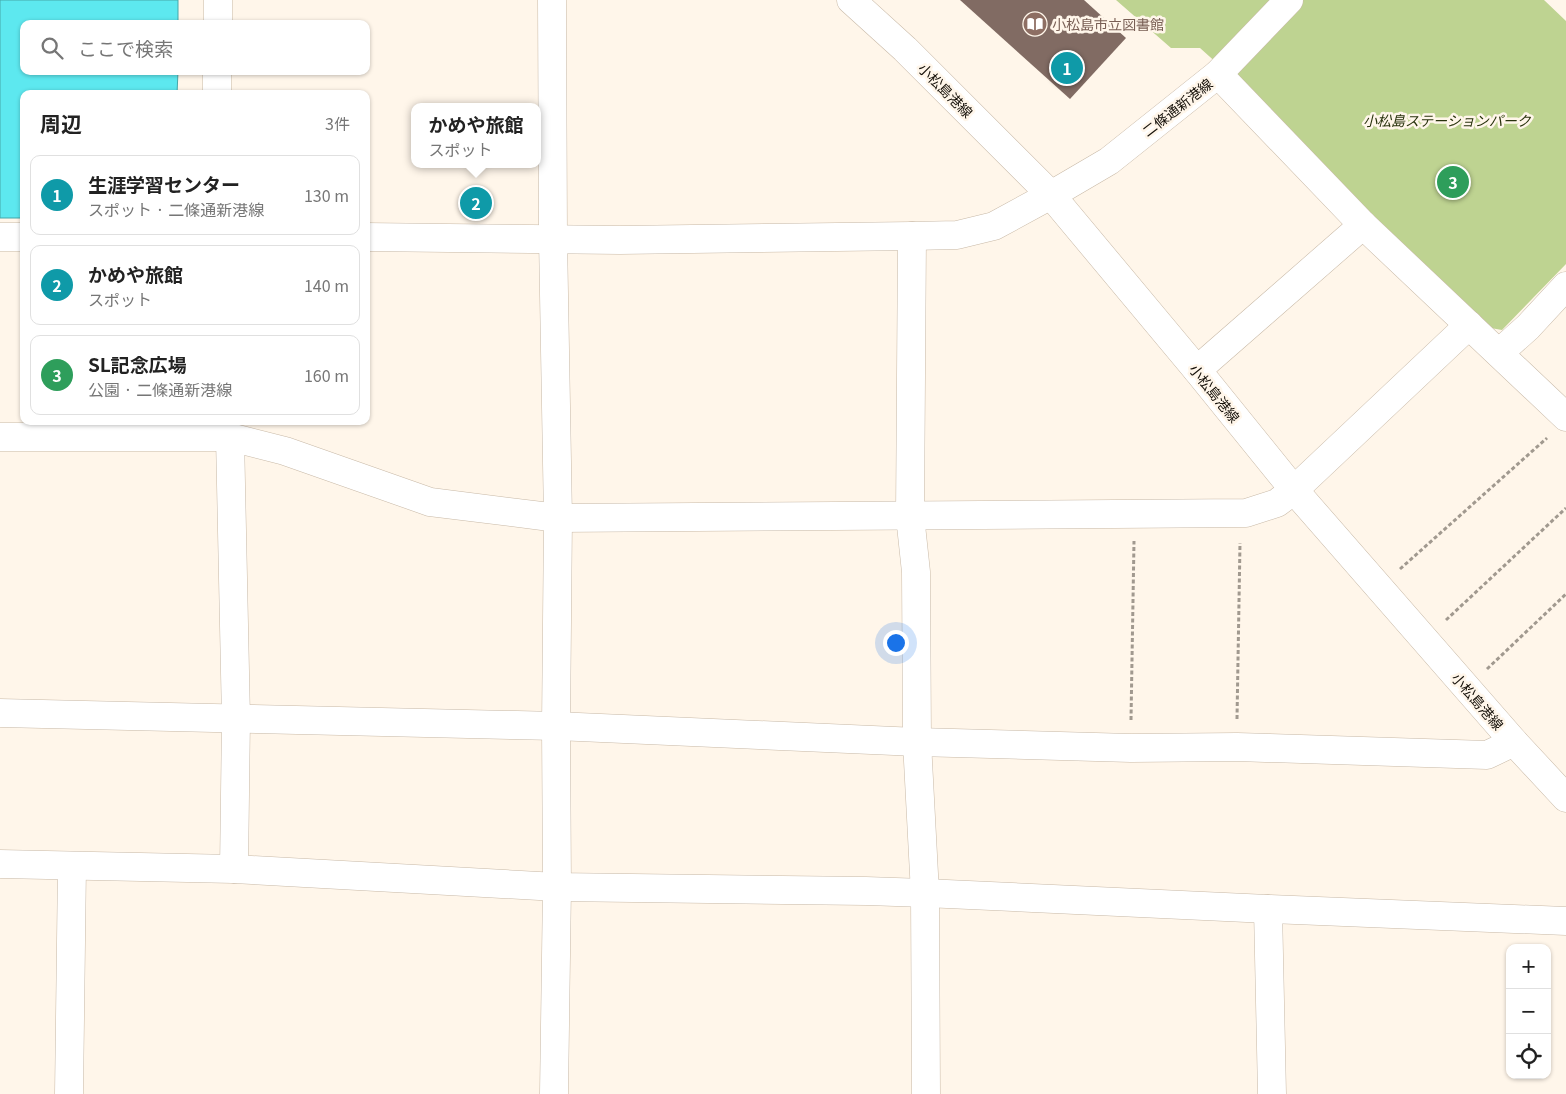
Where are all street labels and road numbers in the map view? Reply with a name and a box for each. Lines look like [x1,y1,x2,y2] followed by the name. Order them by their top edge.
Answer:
[914,58,978,122] street label: 小松島港線
[1138,73,1216,141] street label: 二條通新港線
[1185,360,1245,426] street label: 小松島港線
[1447,668,1509,734] street label: 小松島港線

